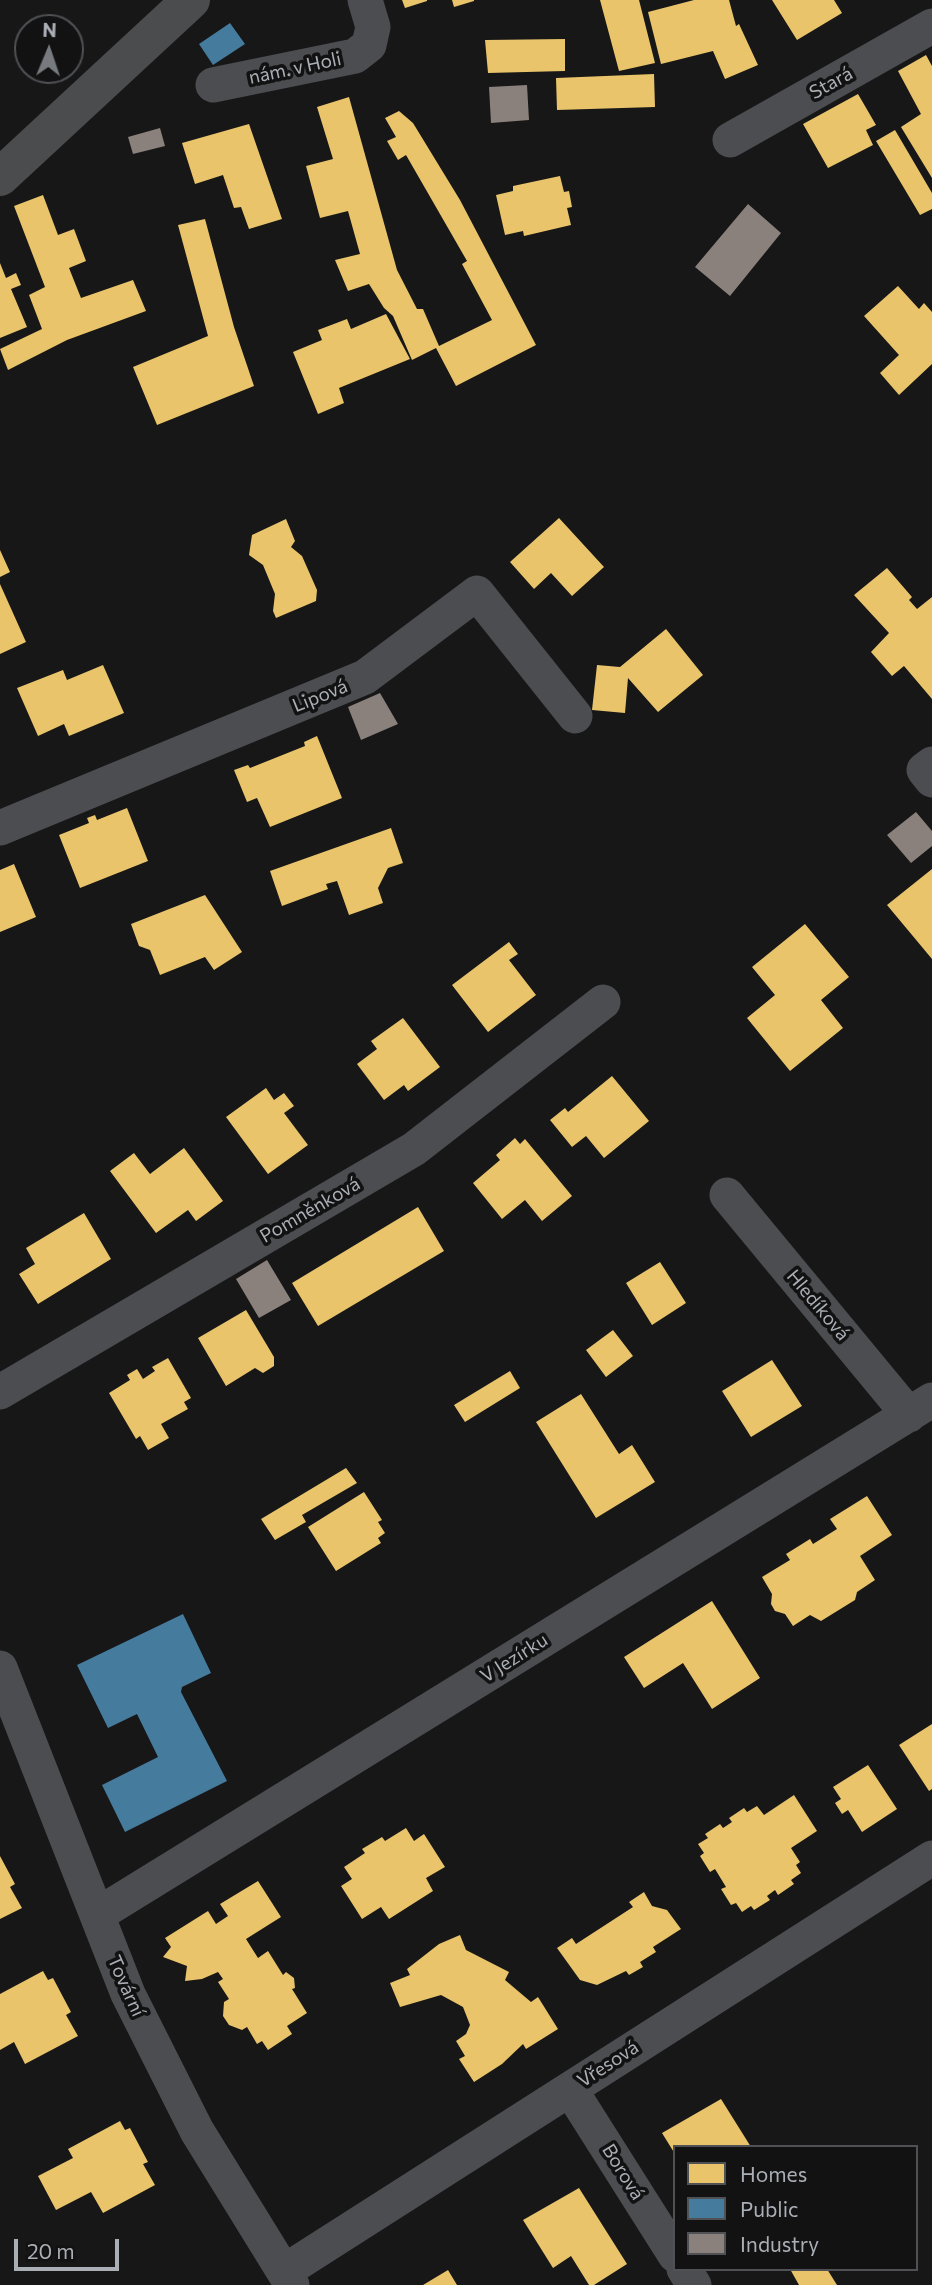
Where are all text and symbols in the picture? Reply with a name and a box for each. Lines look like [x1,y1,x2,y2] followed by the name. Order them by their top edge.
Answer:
[14,14,84,84] north arrow
[42,18,57,41] text: N
[247,47,343,89] street label: nám. v Holi
[805,62,857,104] street label: Stará
[289,675,351,717] street label: Lipová
[256,1172,364,1248] street label: Pomněnková
[782,1265,854,1345] street label: Hledíková
[476,1628,552,1688] street label: V Jezírku
[102,1952,150,2020] street label: Tovární
[573,2036,643,2092] street label: Vřesová
[597,2140,649,2204] street label: Borová
[673,2145,918,2271] legend
[740,2161,807,2186] text: Homes
[740,2196,798,2221] text: Public
[18,2226,122,2270] scale bar
[740,2231,819,2256] text: Industry
[27,2238,75,2263] text: 20 m

